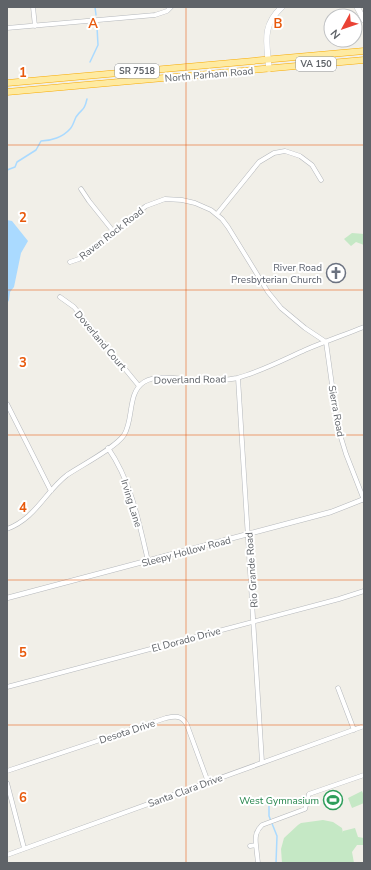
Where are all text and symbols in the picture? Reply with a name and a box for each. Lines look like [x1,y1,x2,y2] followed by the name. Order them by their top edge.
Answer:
[323,8,363,48] north arrow
[88,15,98,33] text: A
[274,15,283,33] text: B
[327,26,344,42] text: N
[296,57,336,71] road number: VA 150
[19,64,27,82] text: 1
[115,64,159,78] road number: SR 7518
[164,64,254,86] street label: North Parham Road
[77,204,147,263] street label: Raven Rock Road
[19,209,27,227] text: 2
[231,261,322,287] place label: River Road Presbyterian Church
[325,262,347,284] church icon: River Road Presbyterian Church
[71,308,130,374] street label: Doverland Court
[19,354,27,372] text: 3
[154,372,227,388] street label: Doverland Road
[325,384,347,438] street label: Sierra Road
[117,477,145,529] street label: Irving Lane
[19,499,27,517] text: 4
[242,531,262,608] street label: Rio Grande Road
[140,533,233,571] street label: Sleepy Hollow Road
[150,624,222,656] street label: El Dorado Drive
[19,644,27,662] text: 5
[97,716,157,748] street label: Desota Drive
[146,771,225,811] street label: Santa Clara Drive
[19,789,27,807] text: 6
[322,789,344,811] sports icon: West Gymnasium
[239,794,319,808] place label: West Gymnasium

